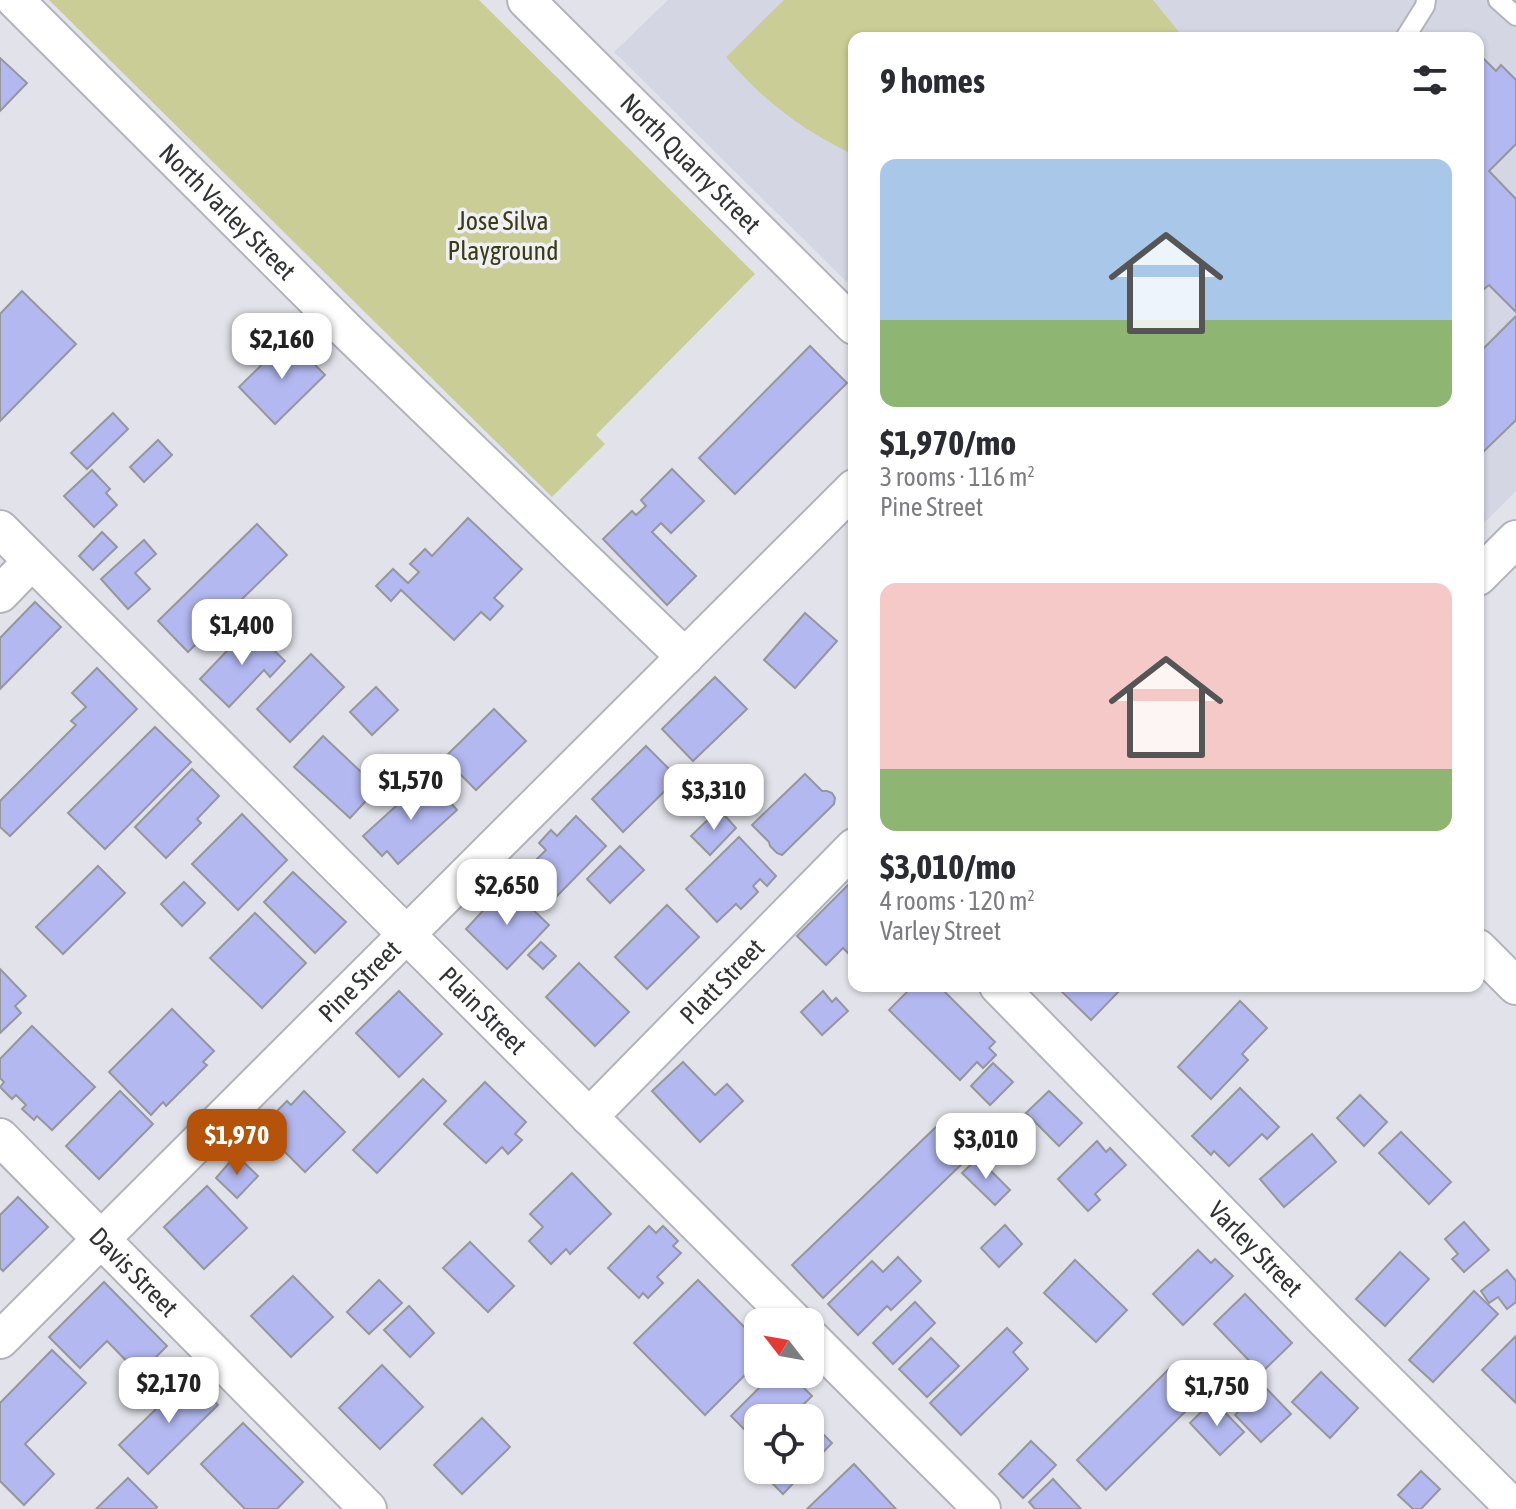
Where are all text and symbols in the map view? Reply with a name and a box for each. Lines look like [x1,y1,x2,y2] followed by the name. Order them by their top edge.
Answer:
[1408,58,1452,102] icon: filters
[880,61,985,100] text: 9 homes
[614,88,767,239] street label: North Quarry Street
[153,138,302,286] street label: North Varley Street
[448,206,559,266] park label: Jose Silva Playground
[1094,211,1238,355] icon: home
[217,313,347,381] pin: $2,160
[250,324,314,354] text: $2,160
[880,423,1016,462] text: $1,970/mo
[880,462,1035,492] text: 3 rooms · 116 m²
[880,492,983,522] text: Pine Street
[177,599,307,667] pin: $1,400
[210,610,274,640] text: $1,400
[1094,635,1238,779] icon: home
[346,754,476,822] pin: $1,570
[649,764,779,832] pin: $3,310
[379,765,443,795] text: $1,570
[682,775,746,805] text: $3,310
[880,847,1016,886] text: $3,010/mo
[442,859,572,927] pin: $2,650
[475,870,539,900] text: $2,650
[880,886,1035,916] text: 4 rooms · 120 m²
[880,916,1001,946] text: Varley Street
[674,933,770,1030] street label: Platt Street
[312,934,407,1028] street label: Pine Street
[433,961,533,1060] street label: Plain Street
[172,1109,302,1177] pin: $1,970
[921,1113,1051,1181] pin: $3,010
[205,1120,269,1150] text: $1,970
[954,1124,1018,1154] text: $3,010
[1202,1195,1309,1303] street label: Varley Street
[83,1221,184,1323] street label: Davis Street
[744,1308,824,1388] north arrow
[744,1308,824,1484] map controls
[104,1357,234,1425] pin: $2,170
[1152,1360,1282,1428] pin: $1,750
[137,1368,201,1398] text: $2,170
[1185,1371,1249,1401] text: $1,750
[744,1404,824,1484] button: locate

